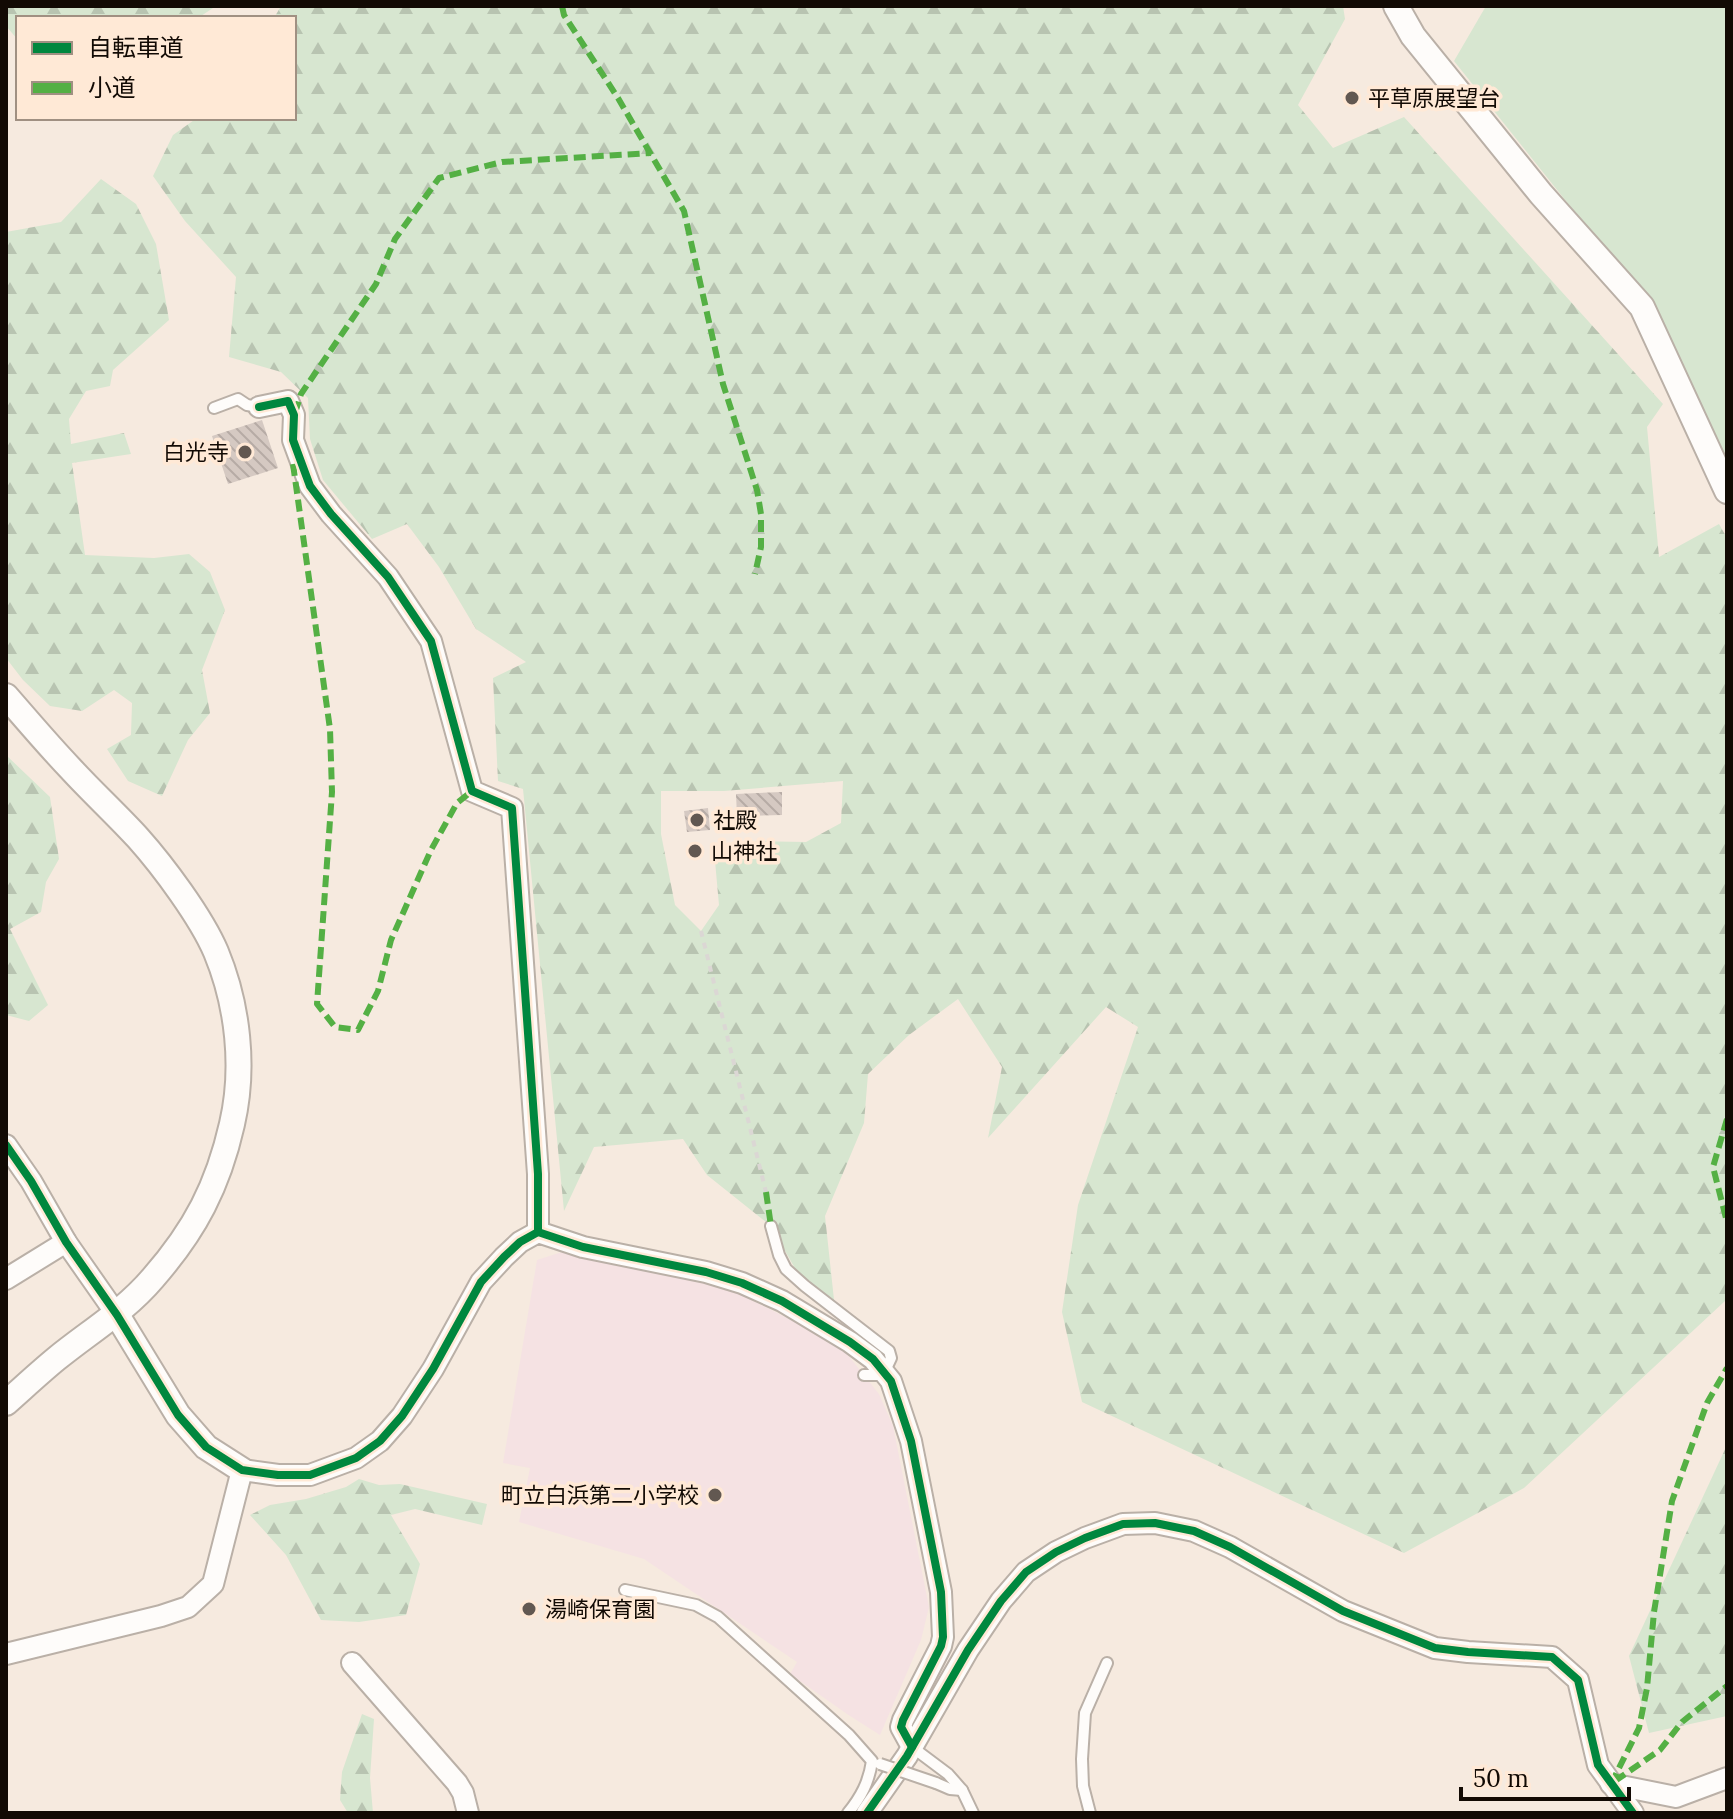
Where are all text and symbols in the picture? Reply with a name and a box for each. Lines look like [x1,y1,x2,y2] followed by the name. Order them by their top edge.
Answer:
[16,16,296,120] legend
[88,32,184,63] text: 自転車道
[88,72,136,103] text: 小道
[1368,84,1500,112] place label: 平草原展望台
[1343,89,1361,107] marker: 平草原展望台
[163,438,229,466] place label: 白光寺
[236,443,254,461] marker: 白光寺
[713,806,757,834] place label: 社殿
[688,811,706,829] marker: 社殿
[711,837,777,865] place label: 山神社
[686,842,704,860] marker: 山神社
[501,1481,699,1509] place label: 町立白浜第二小学校
[706,1486,724,1504] marker: 町立白浜第二小学校
[545,1595,655,1623] place label: 湯崎保育園
[520,1600,538,1618] marker: 湯崎保育園
[1461,1751,1629,1801] scale bar
[1473,1763,1529,1794] text: 50 m

